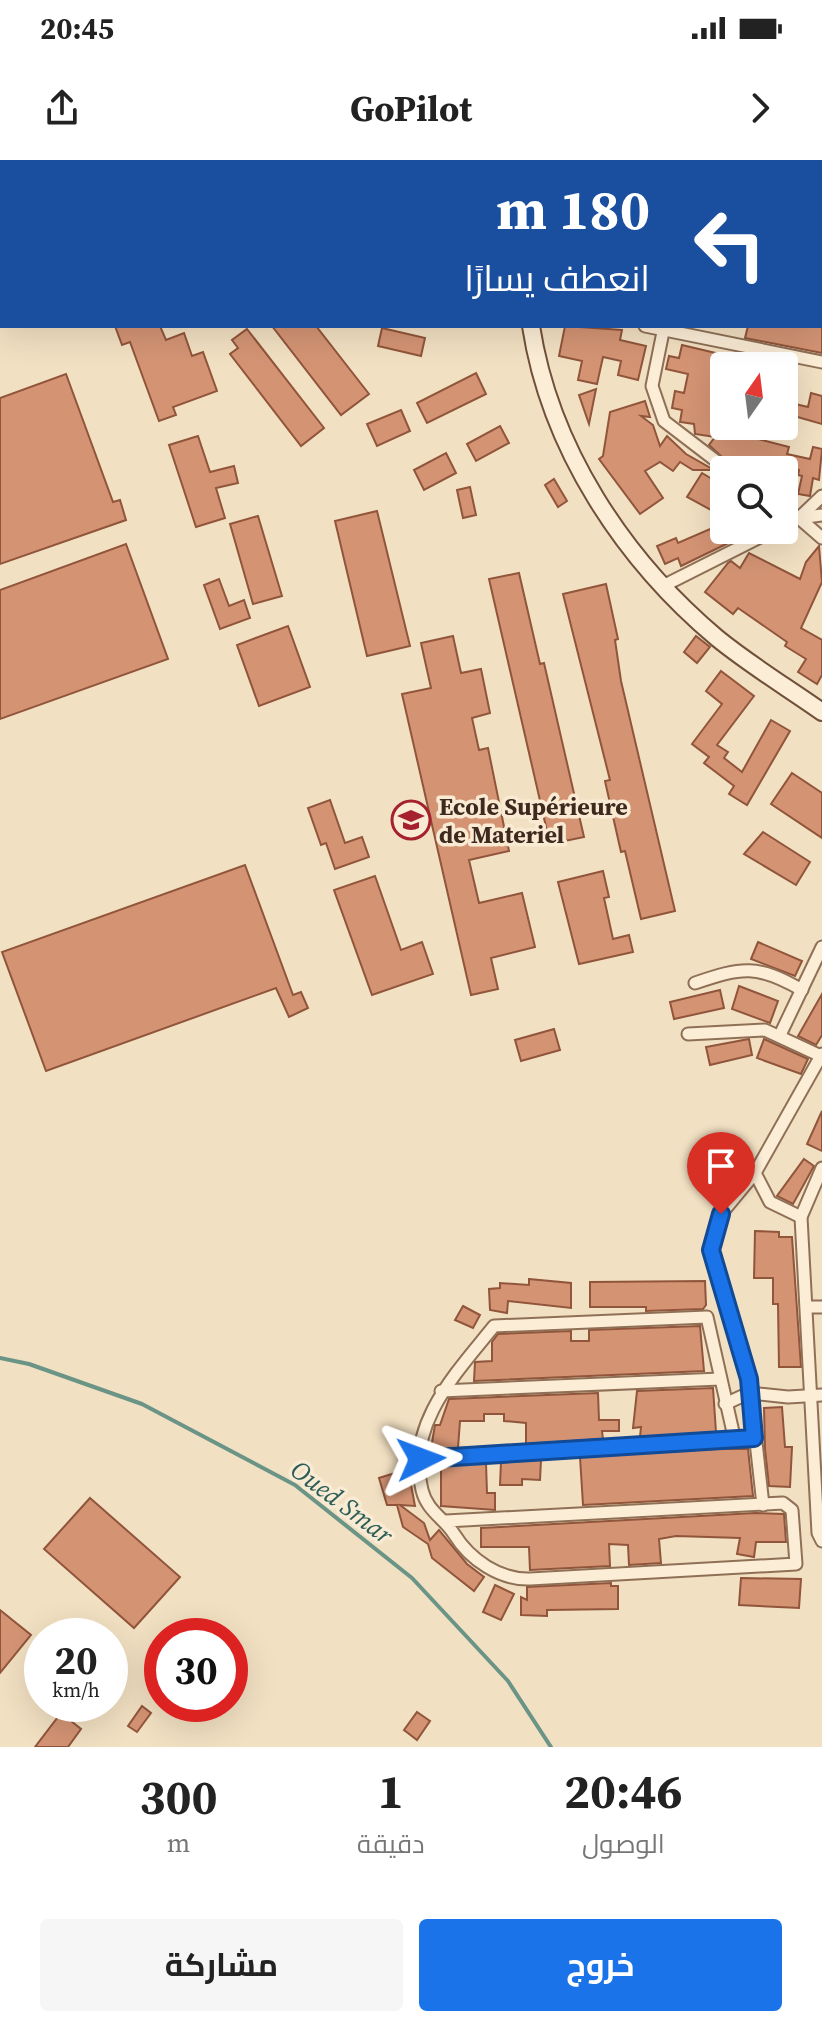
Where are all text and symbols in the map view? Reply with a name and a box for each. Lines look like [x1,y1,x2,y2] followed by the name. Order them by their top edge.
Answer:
[40,8,114,49] text: 20:45
[350,84,472,133] text: GoPilot
[40,86,84,130] icon: share
[738,86,782,130] icon: forward
[496,171,650,248] text: 180 m
[678,192,782,296] icon: left
[464,254,650,303] text: انعطف يسارًا
[710,352,798,440] north arrow
[710,352,798,544] map controls
[710,456,798,544] button: search
[439,790,628,851] place label: Ecole Supérieure de Materiel
[390,799,432,841] school or university icon: Ecole Supérieure de Materiel
[687,1132,755,1214] pin
[699,1144,743,1188] icon: arrive
[379,1417,463,1501] position arrow
[283,1452,401,1553] water label: Oued Smar
[144,1618,248,1722] speed limit sign: 30
[54,1633,98,1687] text: 20
[52,1676,100,1704] text: km/h
[378,1758,404,1824] text: 1
[564,1758,683,1824] text: 20:46
[139,1764,218,1830] text: 300
[167,1825,190,1861] text: m
[357,1826,425,1862] text: دقيقة
[582,1826,665,1862] text: الوصول
[40,1919,403,2011] button: مشاركة
[419,1919,782,2011] button: خروج

